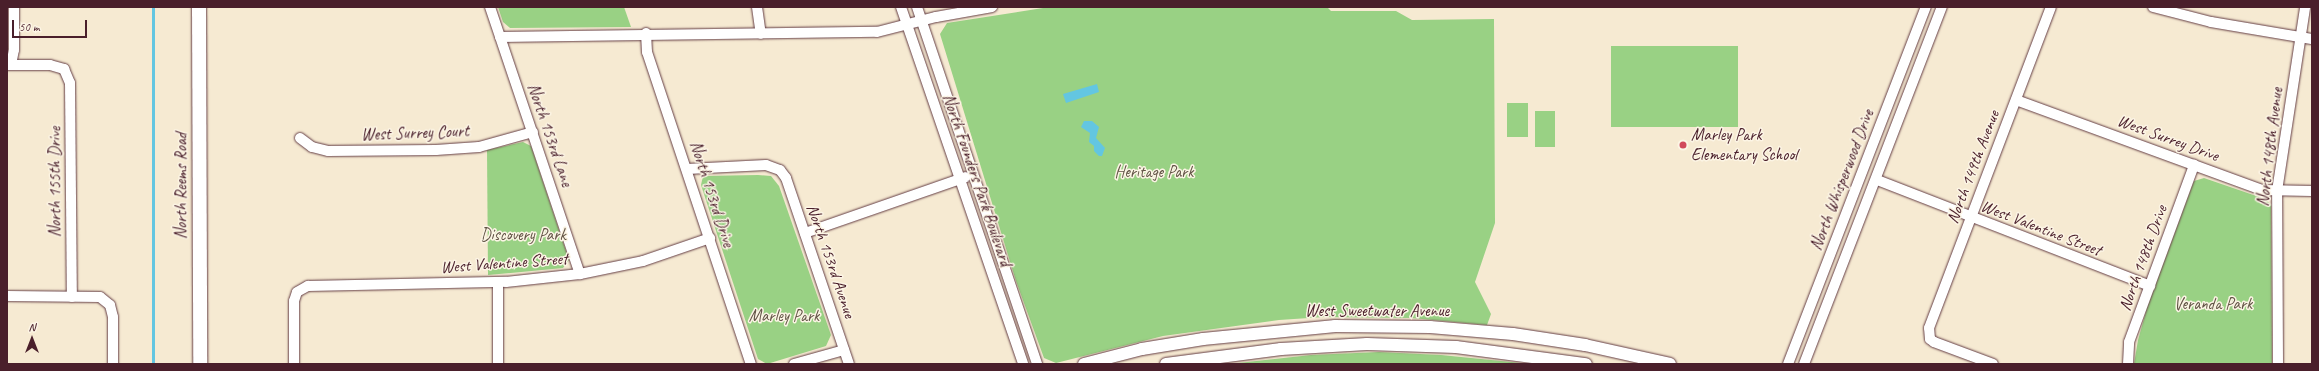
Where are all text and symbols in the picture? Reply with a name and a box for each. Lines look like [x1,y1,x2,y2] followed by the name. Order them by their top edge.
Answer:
[14,12,89,38] scale bar
[19,19,39,35] text: 50 m
[523,81,577,189] street label: North 153rd Lane
[2253,87,2287,207] street label: North 148th Avenue
[938,91,1016,269] street label: North Founders Park Boulevard
[1806,107,1878,253] street label: North Whisperwood Drive
[1942,108,2004,226] street label: North 149th Avenue
[2115,110,2221,166] street label: West Surrey Drive
[361,121,469,145] street label: West Surrey Court
[1691,125,1797,165] place label: Marley Park Elementary School
[45,127,65,237] street label: North 155th Drive
[171,132,191,240] street label: North Reems Road
[685,138,739,250] street label: North 153rd Drive
[1678,140,1688,150] marker: Marley Park Elementary School
[1114,162,1194,182] park label: Heritage Park
[1978,196,2104,260] street label: West Valentine Street
[802,202,860,320] street label: North 153rd Avenue
[2114,202,2172,314] street label: North 148th Drive
[480,225,566,245] park label: Discovery Park
[440,248,568,278] street label: West Valentine Street
[2174,294,2252,314] park label: Veranda Park
[1306,301,1448,321] street label: West Sweetwater Avenue
[748,306,820,326] park label: Marley Park
[12,319,52,359] north arrow
[29,320,35,334] text: N

